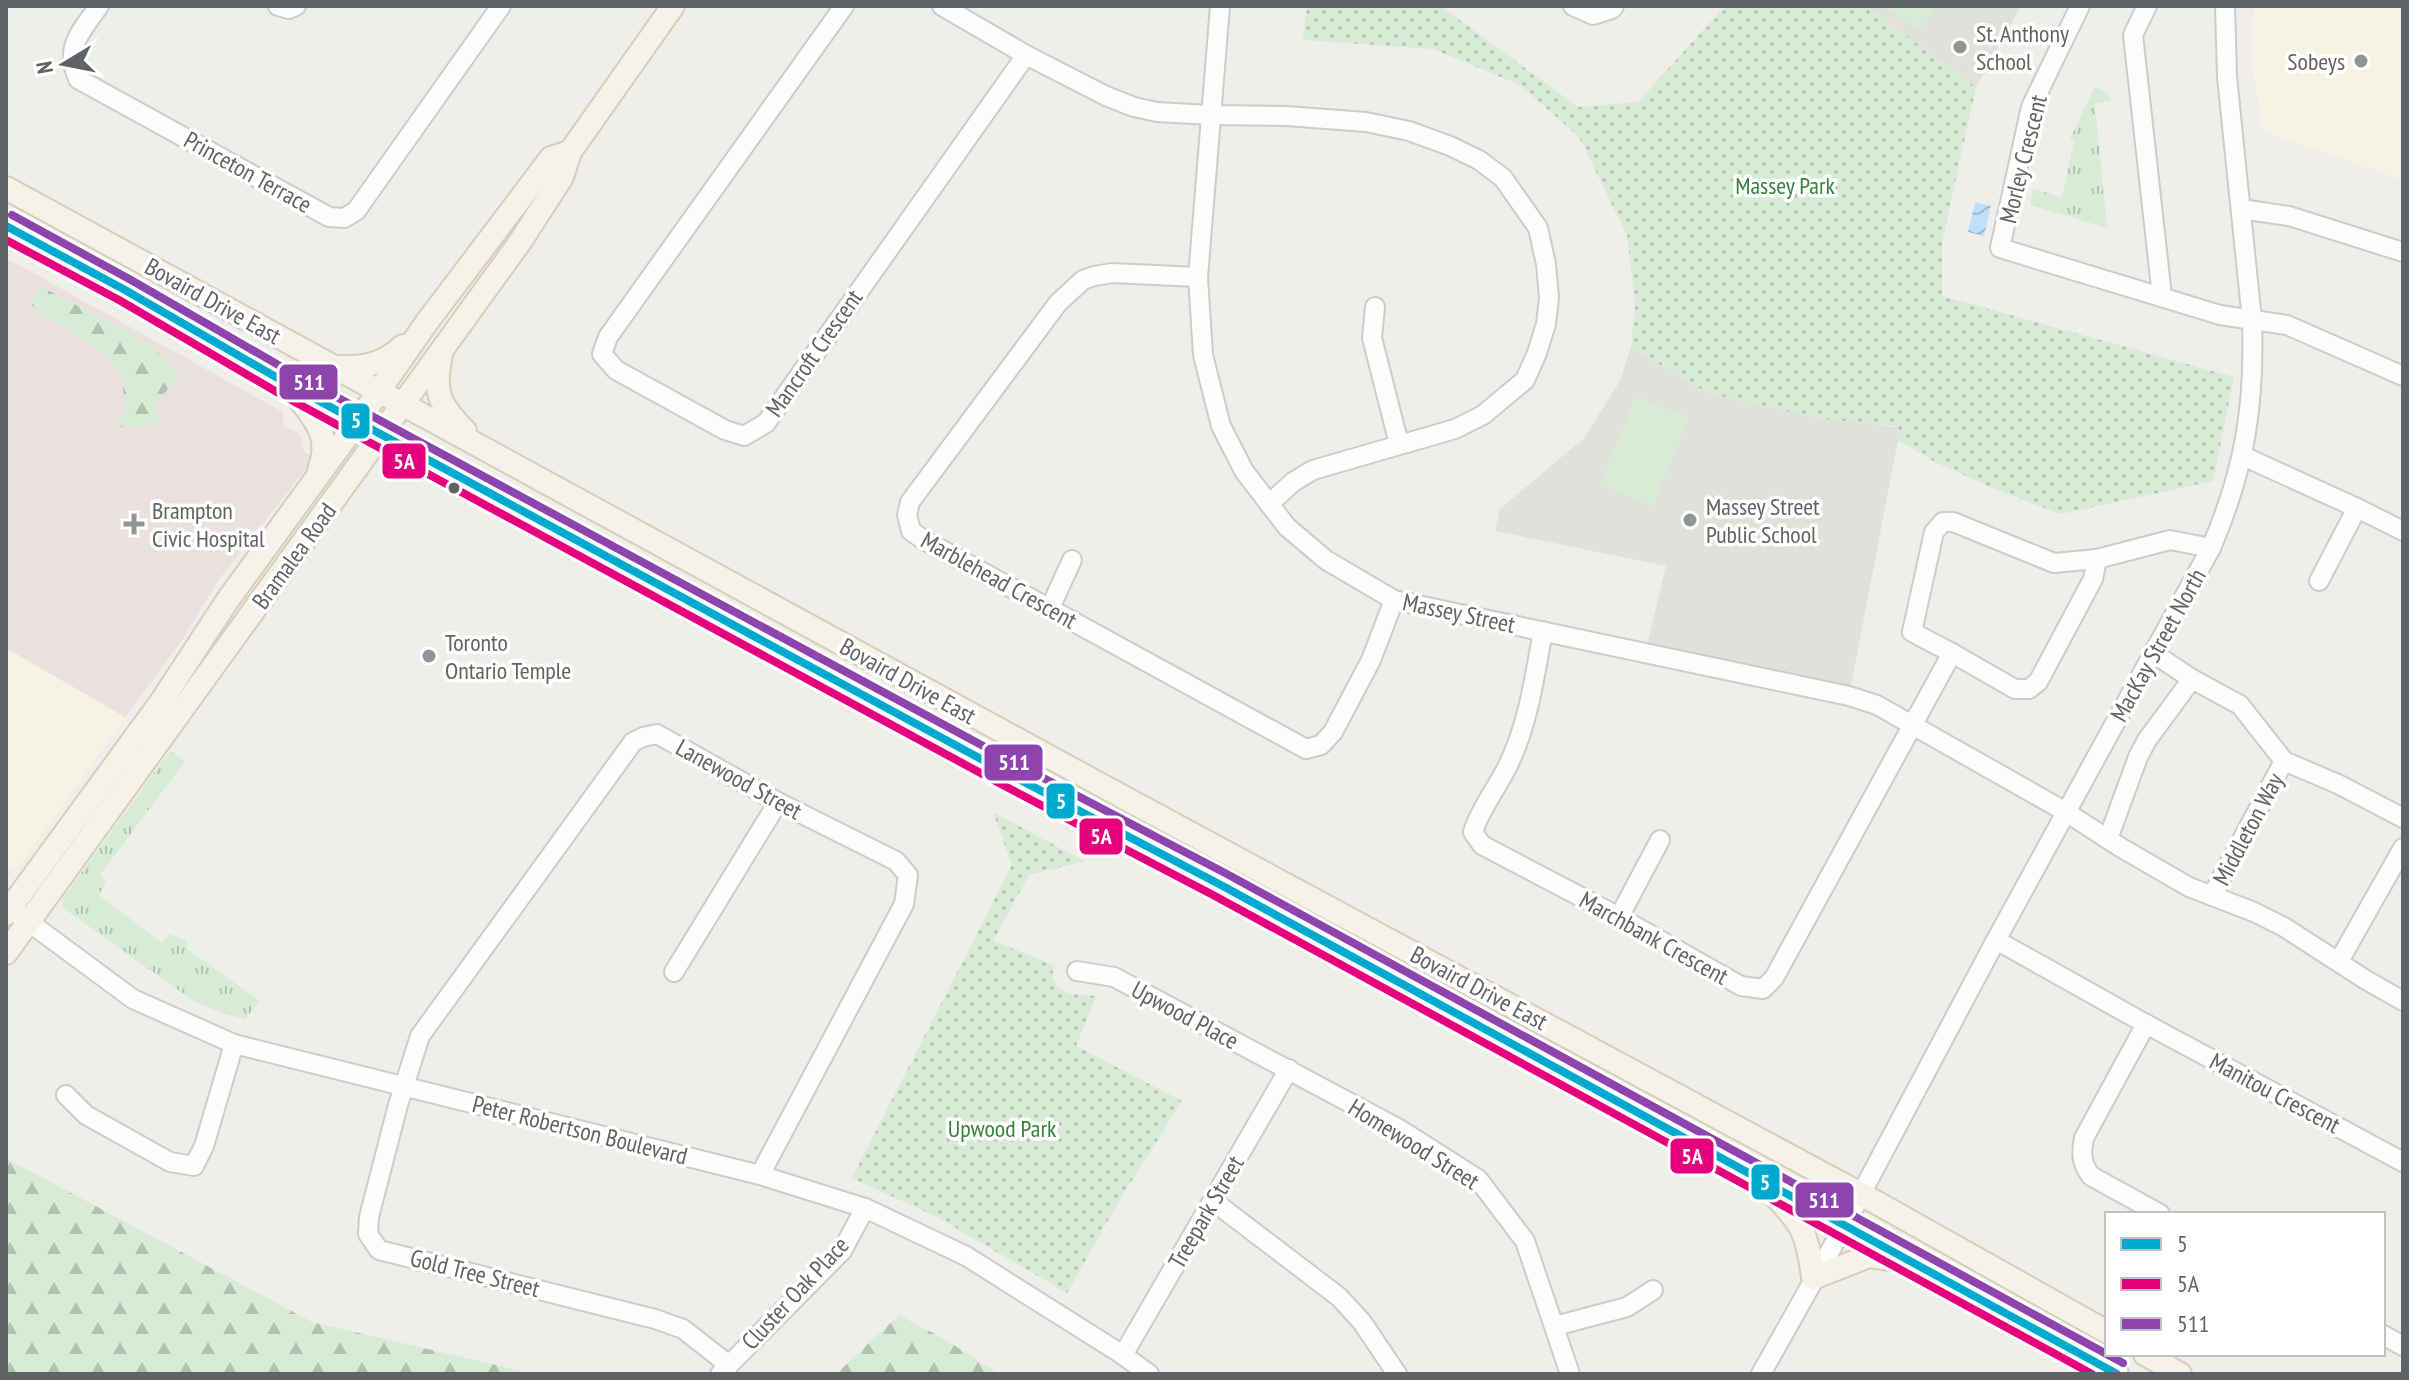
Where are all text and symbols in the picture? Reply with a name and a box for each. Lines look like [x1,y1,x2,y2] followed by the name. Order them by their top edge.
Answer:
[1976,18,2069,77] place label: St. Anthony School
[24,24,104,104] north arrow
[1951,38,1969,56] marker: St. Anthony School
[2287,46,2345,77] place label: Sobeys
[2352,52,2370,70] marker: Sobeys
[29,59,59,76] text: N
[1992,91,2054,226] street label: Morley Crescent
[179,124,317,220] street label: Princeton Terrace
[1735,170,1836,201] park label: Massey Park
[139,251,287,351] street label: Bovaird Drive East
[759,283,870,423] street label: Mancroft Crescent
[278,363,339,401] line badge: 511
[293,368,325,396] text: 511
[340,402,371,440] line badge: 5
[351,406,361,434] text: 5
[381,442,427,480] line badge: 5A
[393,447,416,475] text: 5A
[446,480,462,496] unlabelled marker
[1706,491,1820,550] place label: Massey Street Public School
[152,495,265,554] place label: Brampton Civic Hospital
[245,497,343,615] street label: Bramalea Road
[1681,511,1699,529] marker: Massey Street Public School
[123,513,145,535] marker: Brampton Civic Hospital
[916,524,1083,636] street label: Marblehead Crescent
[2103,563,2213,727] street label: MacKay Street North
[1400,586,1518,640] street label: Massey Street
[445,627,571,686] place label: Toronto Ontario Temple
[834,631,982,731] street label: Bovaird Drive East
[420,647,438,665] marker: Toronto Ontario Temple
[671,732,808,827] street label: Lanewood Street
[983,743,1044,782] line badge: 511
[998,748,1030,776] text: 511
[2206,768,2290,890] street label: Middleton Way
[1045,782,1076,820] line badge: 5
[1056,787,1066,815] text: 5
[1078,817,1124,856] line badge: 5A
[1090,822,1113,850] text: 5A
[1574,884,1734,992] street label: Marchbank Crescent
[1405,939,1553,1037] street label: Bovaird Drive East
[1126,974,1244,1056] street label: Upwood Place
[2204,1046,2346,1141] street label: Manitou Crescent
[469,1088,691,1172] street label: Peter Robertson Boulevard
[1343,1092,1485,1197] street label: Homewood Street
[948,1113,1057,1144] park label: Upwood Park
[1669,1137,1715,1175] line badge: 5A
[1681,1142,1704,1170] text: 5A
[1161,1150,1251,1274] street label: Treepark Street
[1750,1163,1781,1201] line badge: 5
[1760,1168,1770,1196] text: 5
[1794,1181,1855,1219] line badge: 511
[1808,1186,1840,1214] text: 511
[2105,1212,2385,1356] legend
[2177,1228,2188,1259] text: 5
[735,1230,855,1356] street label: Cluster Oak Place
[407,1242,543,1304] street label: Gold Tree Street
[2177,1268,2200,1299] text: 5A
[2177,1308,2209,1339] text: 511

